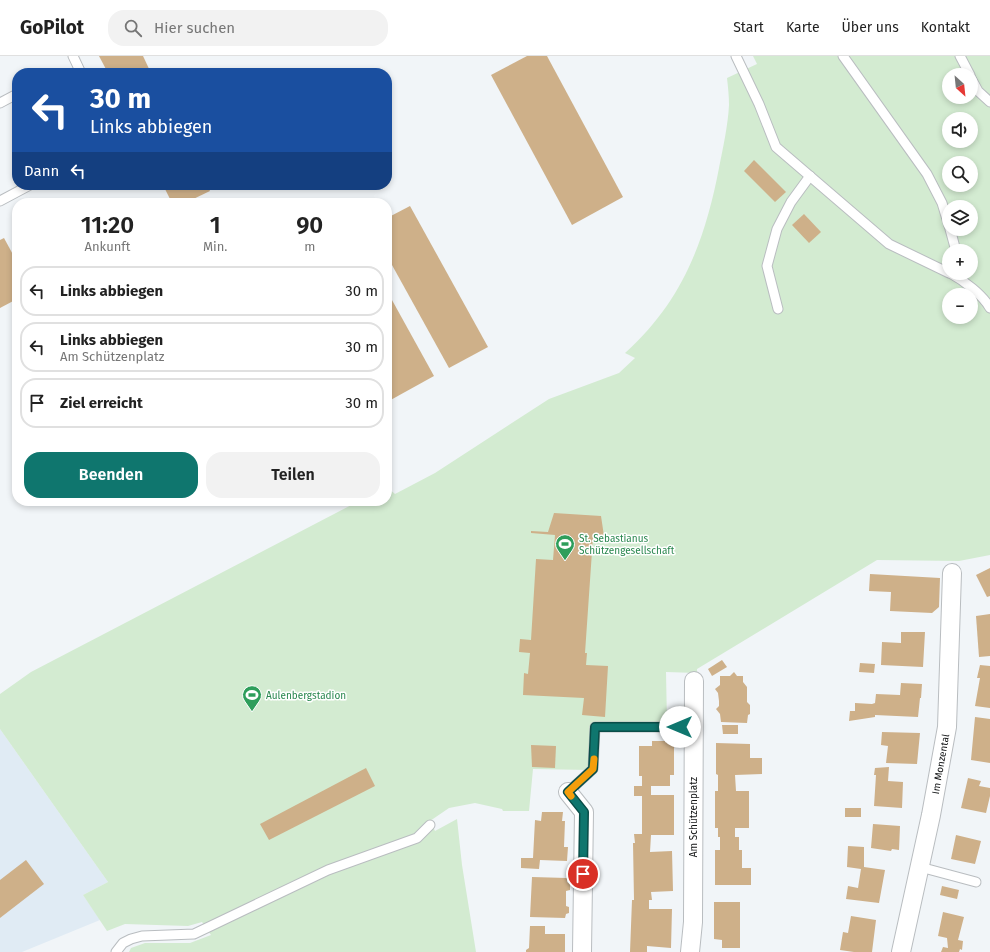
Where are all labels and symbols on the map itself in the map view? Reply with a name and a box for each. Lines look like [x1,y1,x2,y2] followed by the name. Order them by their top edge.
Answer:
[942,68,978,104] north arrow
[554,533,576,561] sports icon: St. Sebastianus Schützengesellschaft
[579,533,675,557] place label: St. Sebastianus Schützengesellschaft
[241,684,263,712] sports icon: Aulenbergstadion
[266,690,346,702] place label: Aulenbergstadion
[659,706,701,748] position arrow
[930,733,952,795] street label: Im Monzental
[688,776,700,857] street label: Am Schützenplatz
[566,857,600,891] pin

